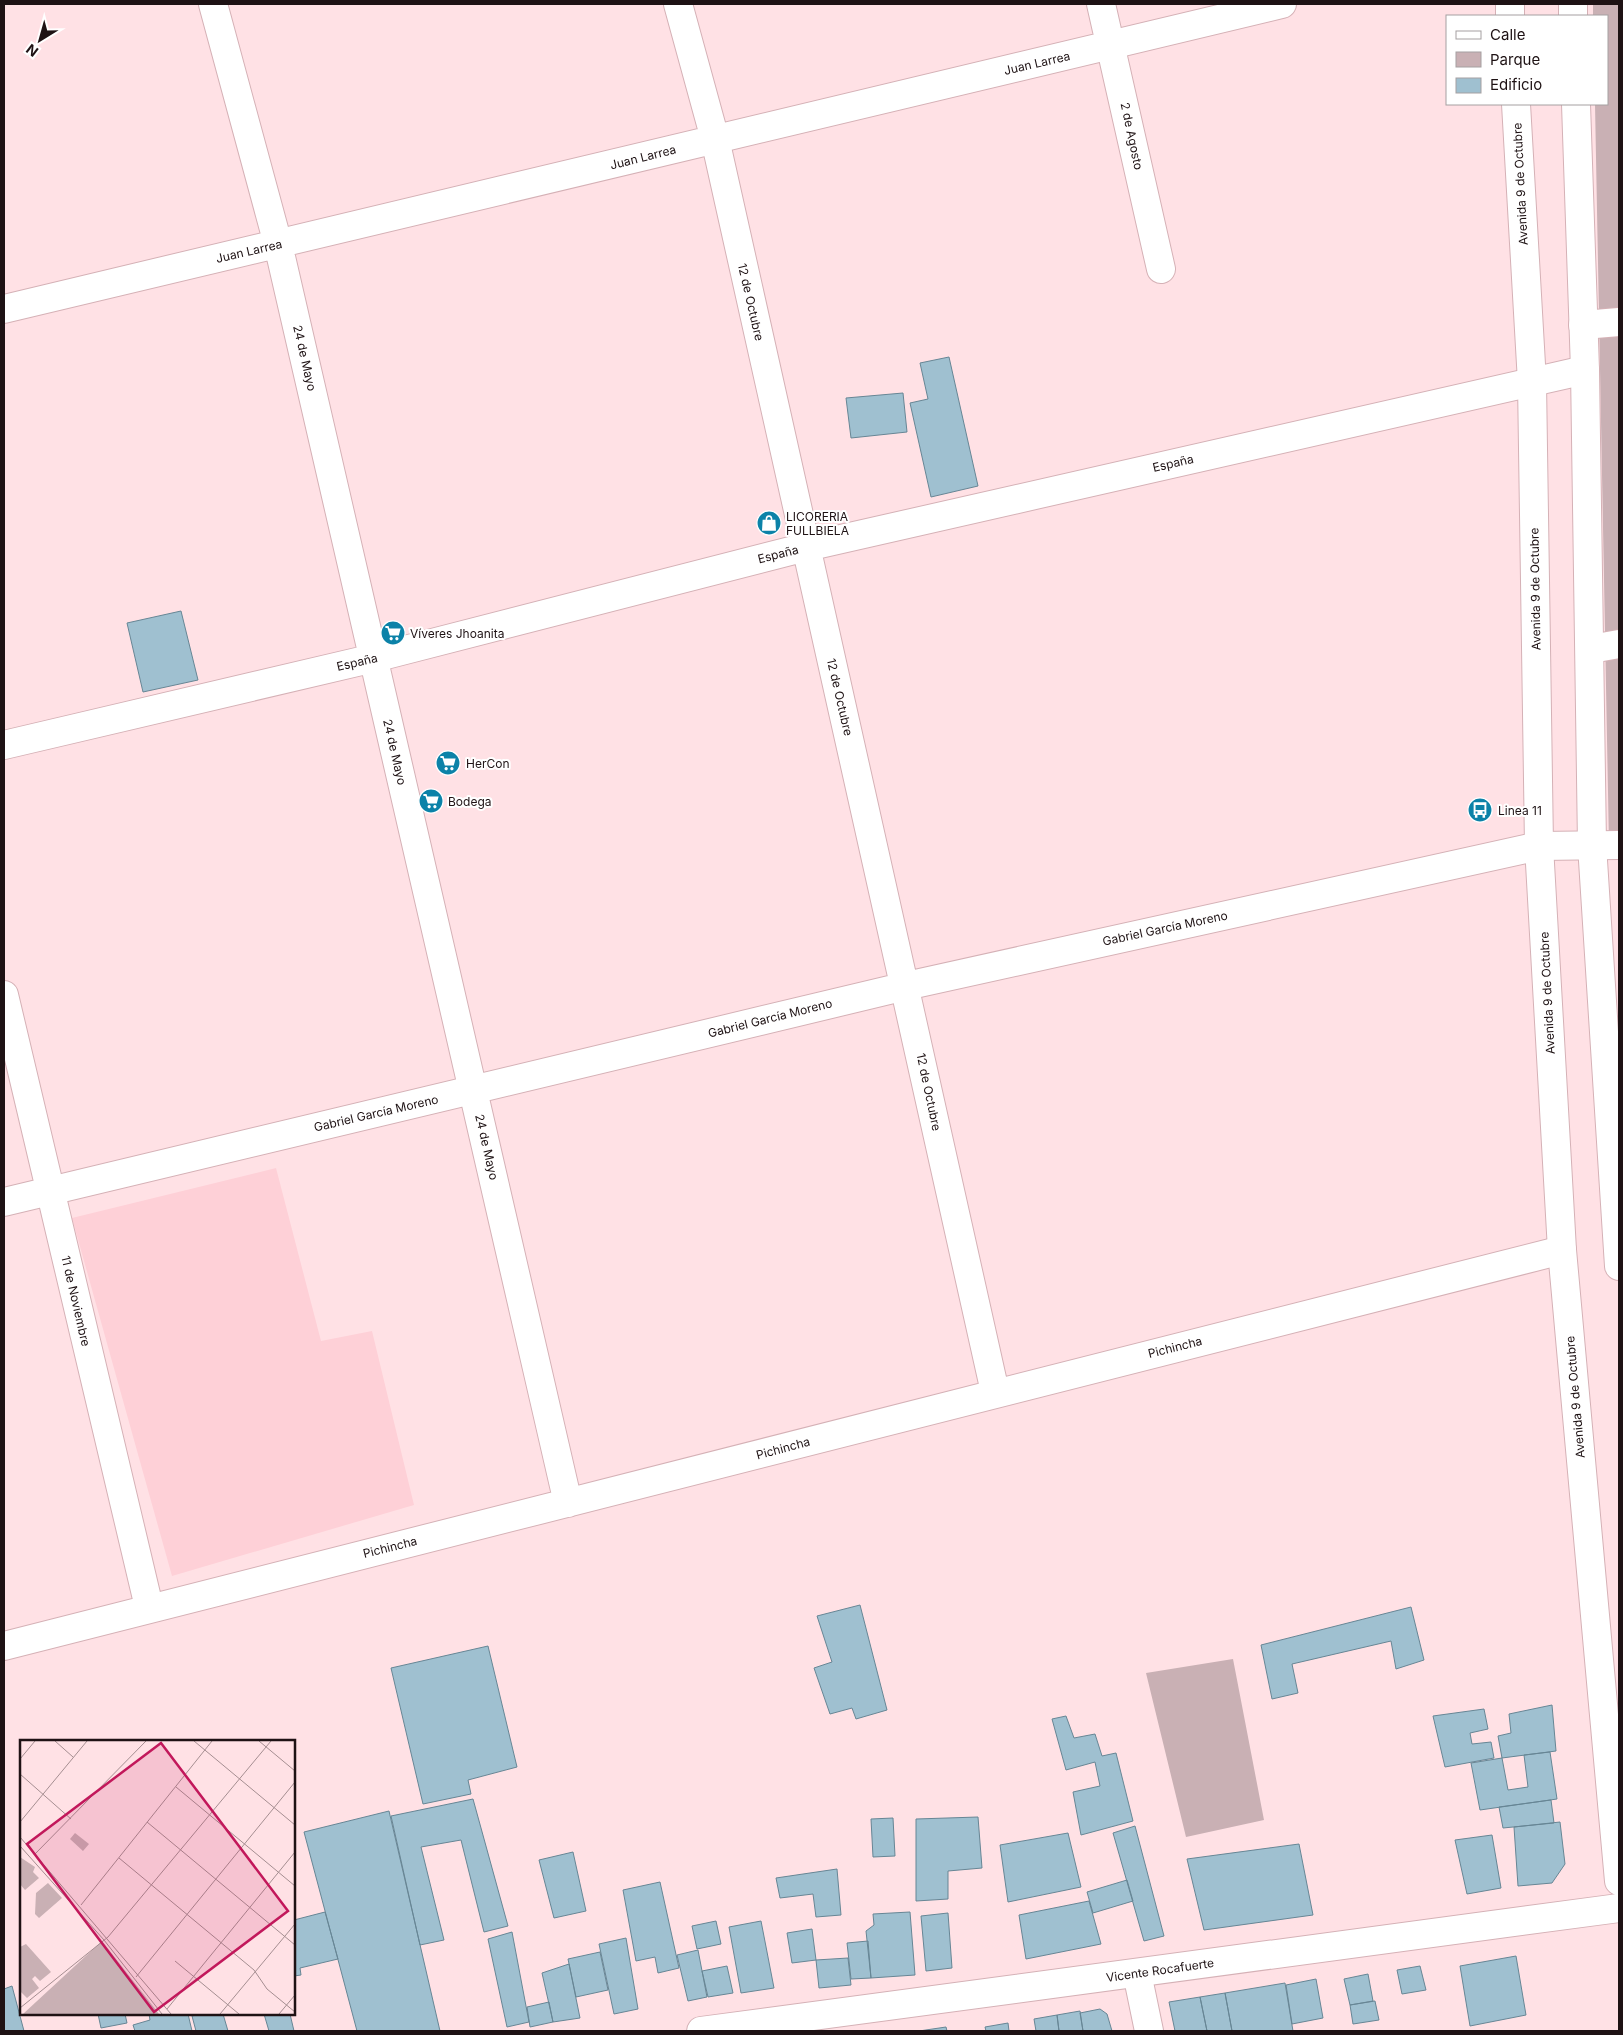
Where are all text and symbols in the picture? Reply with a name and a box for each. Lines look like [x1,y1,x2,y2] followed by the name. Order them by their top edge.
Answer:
[15,15,65,65] north arrow
[1446,15,1608,105] legend
[1490,25,1525,44] text: Calle
[22,41,41,61] text: N
[1002,48,1072,78] street label: Juan Larrea
[1490,50,1540,69] text: Parque
[1490,75,1542,94] text: Edificio
[1118,101,1146,171] street label: 2 de Agosto
[1509,122,1531,246] street label: Avenida 9 de Octubre
[608,142,678,172] street label: Juan Larrea
[214,236,284,266] street label: Juan Larrea
[735,262,767,342] street label: 12 de Octubre
[290,324,320,392] street label: 24 de Mayo
[1151,451,1195,475] street label: España
[786,509,849,538] place label: LICORERIA FULLBIELA
[756,510,782,536] shop icon: LICORERIA FULLBIELA
[1526,528,1544,650] street label: Avenida 9 de Octubre
[756,542,800,566] street label: España
[380,620,406,646] supermarket icon: Víveres Jhoanita
[410,626,504,641] place label: Víveres Jhoanita
[335,650,379,674] street label: España
[824,657,856,737] street label: 12 de Octubre
[380,718,410,786] street label: 24 de Mayo
[435,750,461,776] supermarket icon: HerCon
[466,756,509,771] place label: HerCon
[418,788,444,814] supermarket icon: Bodega
[448,794,492,809] place label: Bodega
[1467,797,1493,823] bus stop icon: Linea 11
[1498,803,1542,818] place label: Linea 11
[1101,907,1229,949] street label: Gabriel García Moreno
[1536,931,1558,1055] street label: Avenida 9 de Octubre
[706,995,834,1041] street label: Gabriel García Moreno
[913,1052,945,1132] street label: 12 de Octubre
[312,1091,440,1135] street label: Gabriel García Moreno
[472,1113,502,1181] street label: 24 de Mayo
[58,1254,94,1348] street label: 11 de Noviembre
[1146,1333,1204,1361] street label: Pichincha
[1562,1335,1588,1459] street label: Avenida 9 de Octubre
[754,1434,812,1462] street label: Pichincha
[361,1533,419,1561] street label: Pichincha
[20,1740,295,2015] inset map
[1105,1955,1215,1985] street label: Vicente Rocafuerte

